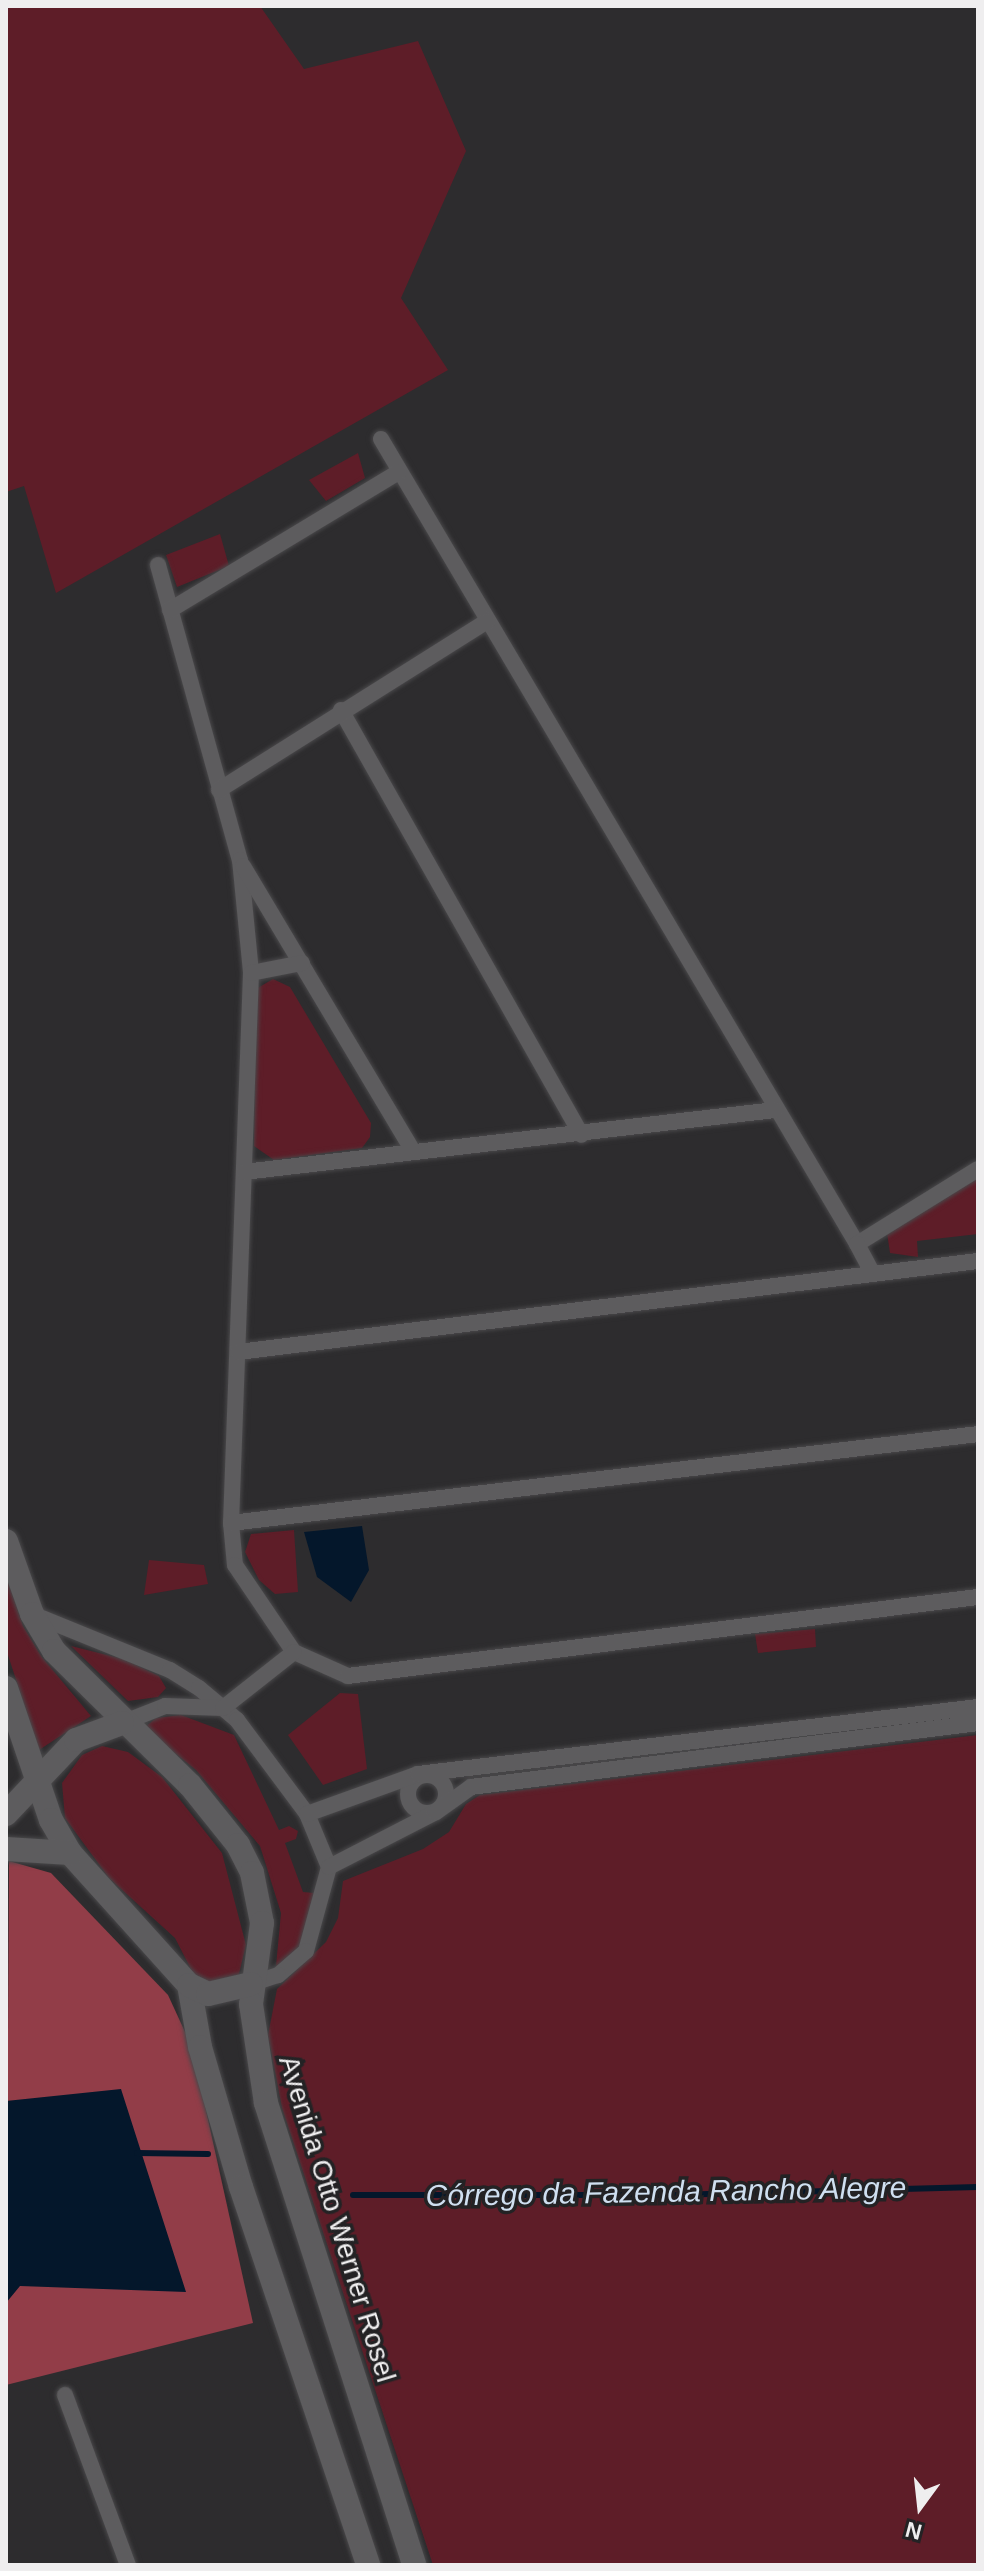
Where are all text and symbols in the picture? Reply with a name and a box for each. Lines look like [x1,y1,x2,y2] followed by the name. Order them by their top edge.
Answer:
[271,2052,403,2386] street label: Avenida Otto Werner Rosel
[425,2170,907,2214] water label: Córrego da Fazenda Rancho Alegre
[880,2467,960,2547] north arrow
[903,2517,925,2545] text: N

